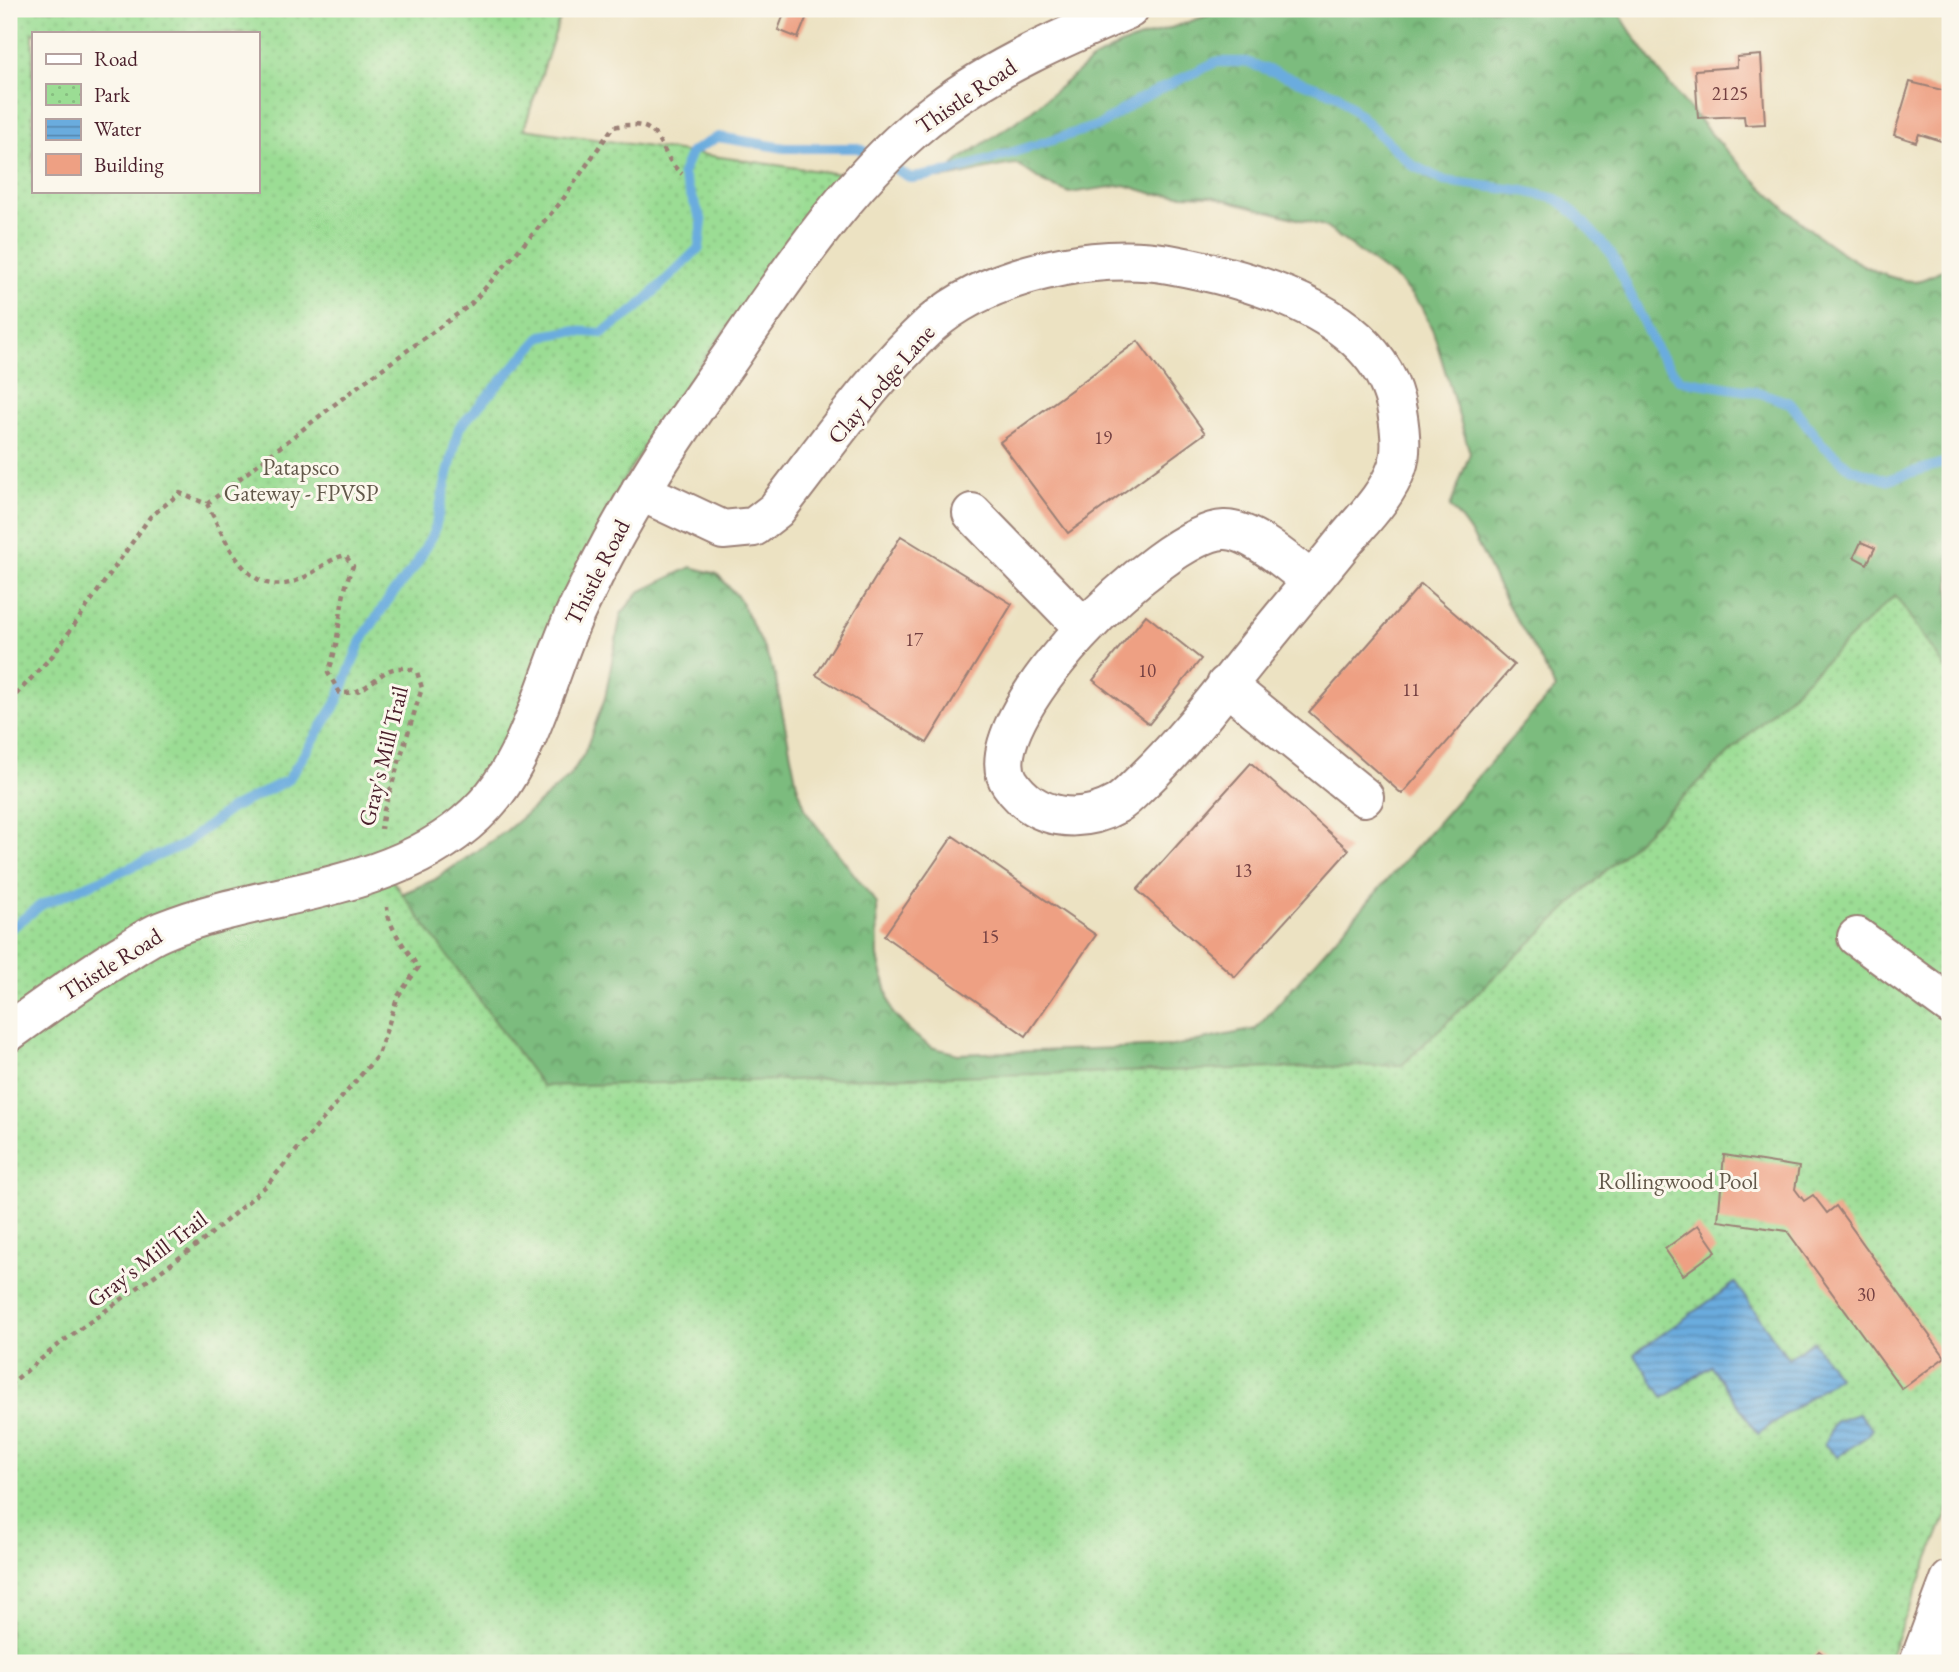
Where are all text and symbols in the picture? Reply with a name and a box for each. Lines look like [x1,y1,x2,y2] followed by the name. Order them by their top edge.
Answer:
[32,32,259,192] legend
[94,45,138,72] text: Road
[910,51,1022,141] street label: Thistle Road
[94,81,131,108] text: Park
[1712,81,1748,106] house number: 2125
[94,115,141,142] text: Water
[94,151,164,178] text: Building
[821,318,941,450] street label: Clay Lodge Lane
[1094,425,1112,450] house number: 19
[224,452,379,508] park label: Patapsco Gateway - FPVSP
[558,514,637,630] street label: Thistle Road
[905,627,924,652] house number: 17
[1138,658,1156,683] house number: 10
[1402,677,1420,702] house number: 11
[351,682,415,829] street label: Gray's Mill Trail
[1234,858,1252,883] house number: 13
[54,921,168,1007] street label: Thistle Road
[981,924,999,949] house number: 15
[1598,1166,1758,1196] park label: Rollingwood Pool
[81,1204,214,1314] street label: Gray's Mill Trail
[1857,1282,1875,1307] house number: 30

